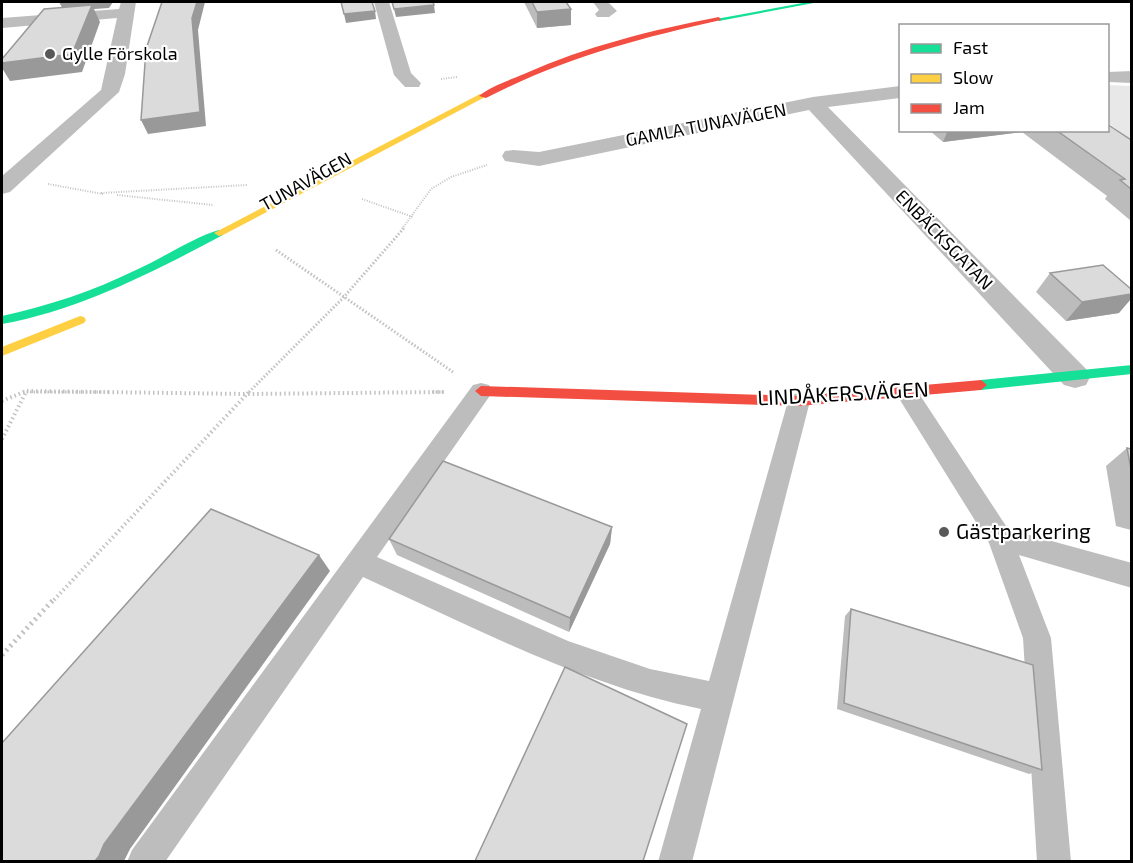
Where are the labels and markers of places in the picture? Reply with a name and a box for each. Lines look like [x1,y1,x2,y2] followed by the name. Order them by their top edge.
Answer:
[62,42,178,64] place label: Gylle Förskola
[43,47,57,61] marker: Gylle Förskola
[956,518,1091,543] place label: Gästparkering
[937,525,951,539] marker: Gästparkering

